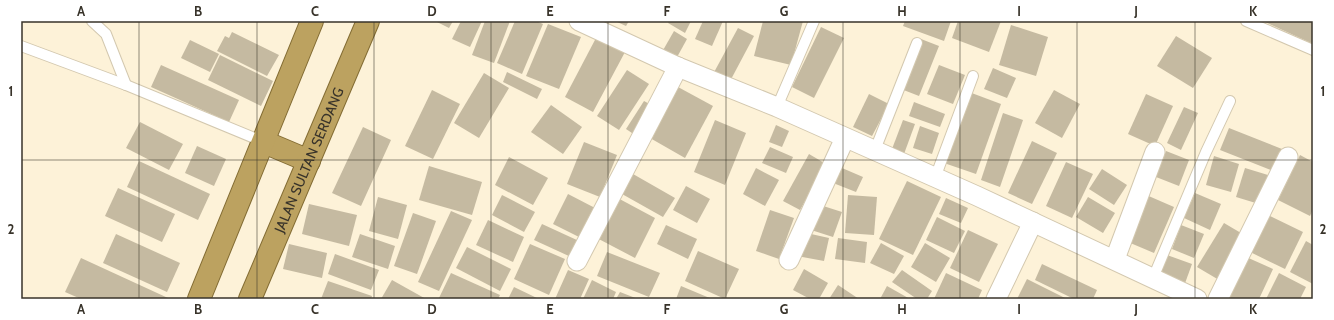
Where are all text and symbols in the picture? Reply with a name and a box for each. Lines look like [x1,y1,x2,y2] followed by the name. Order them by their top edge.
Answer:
[77,3,86,19] text: A
[194,3,202,19] text: B
[311,3,319,19] text: C
[427,3,437,19] text: D
[546,3,554,19] text: E
[664,3,671,19] text: F
[780,3,789,19] text: G
[897,3,907,19] text: H
[1017,3,1021,19] text: I
[1133,3,1138,19] text: J
[1249,3,1258,19] text: K
[9,83,13,99] text: 1
[1321,83,1325,99] text: 1
[270,85,348,236] street label: JALAN SULTAN SERDANG
[8,221,15,237] text: 2
[1320,221,1327,237] text: 2
[77,301,86,317] text: A
[194,301,202,317] text: B
[311,301,319,317] text: C
[427,301,437,317] text: D
[546,301,554,317] text: E
[664,301,671,317] text: F
[780,301,789,317] text: G
[897,301,907,317] text: H
[1017,301,1021,317] text: I
[1133,301,1138,317] text: J
[1249,301,1258,317] text: K

